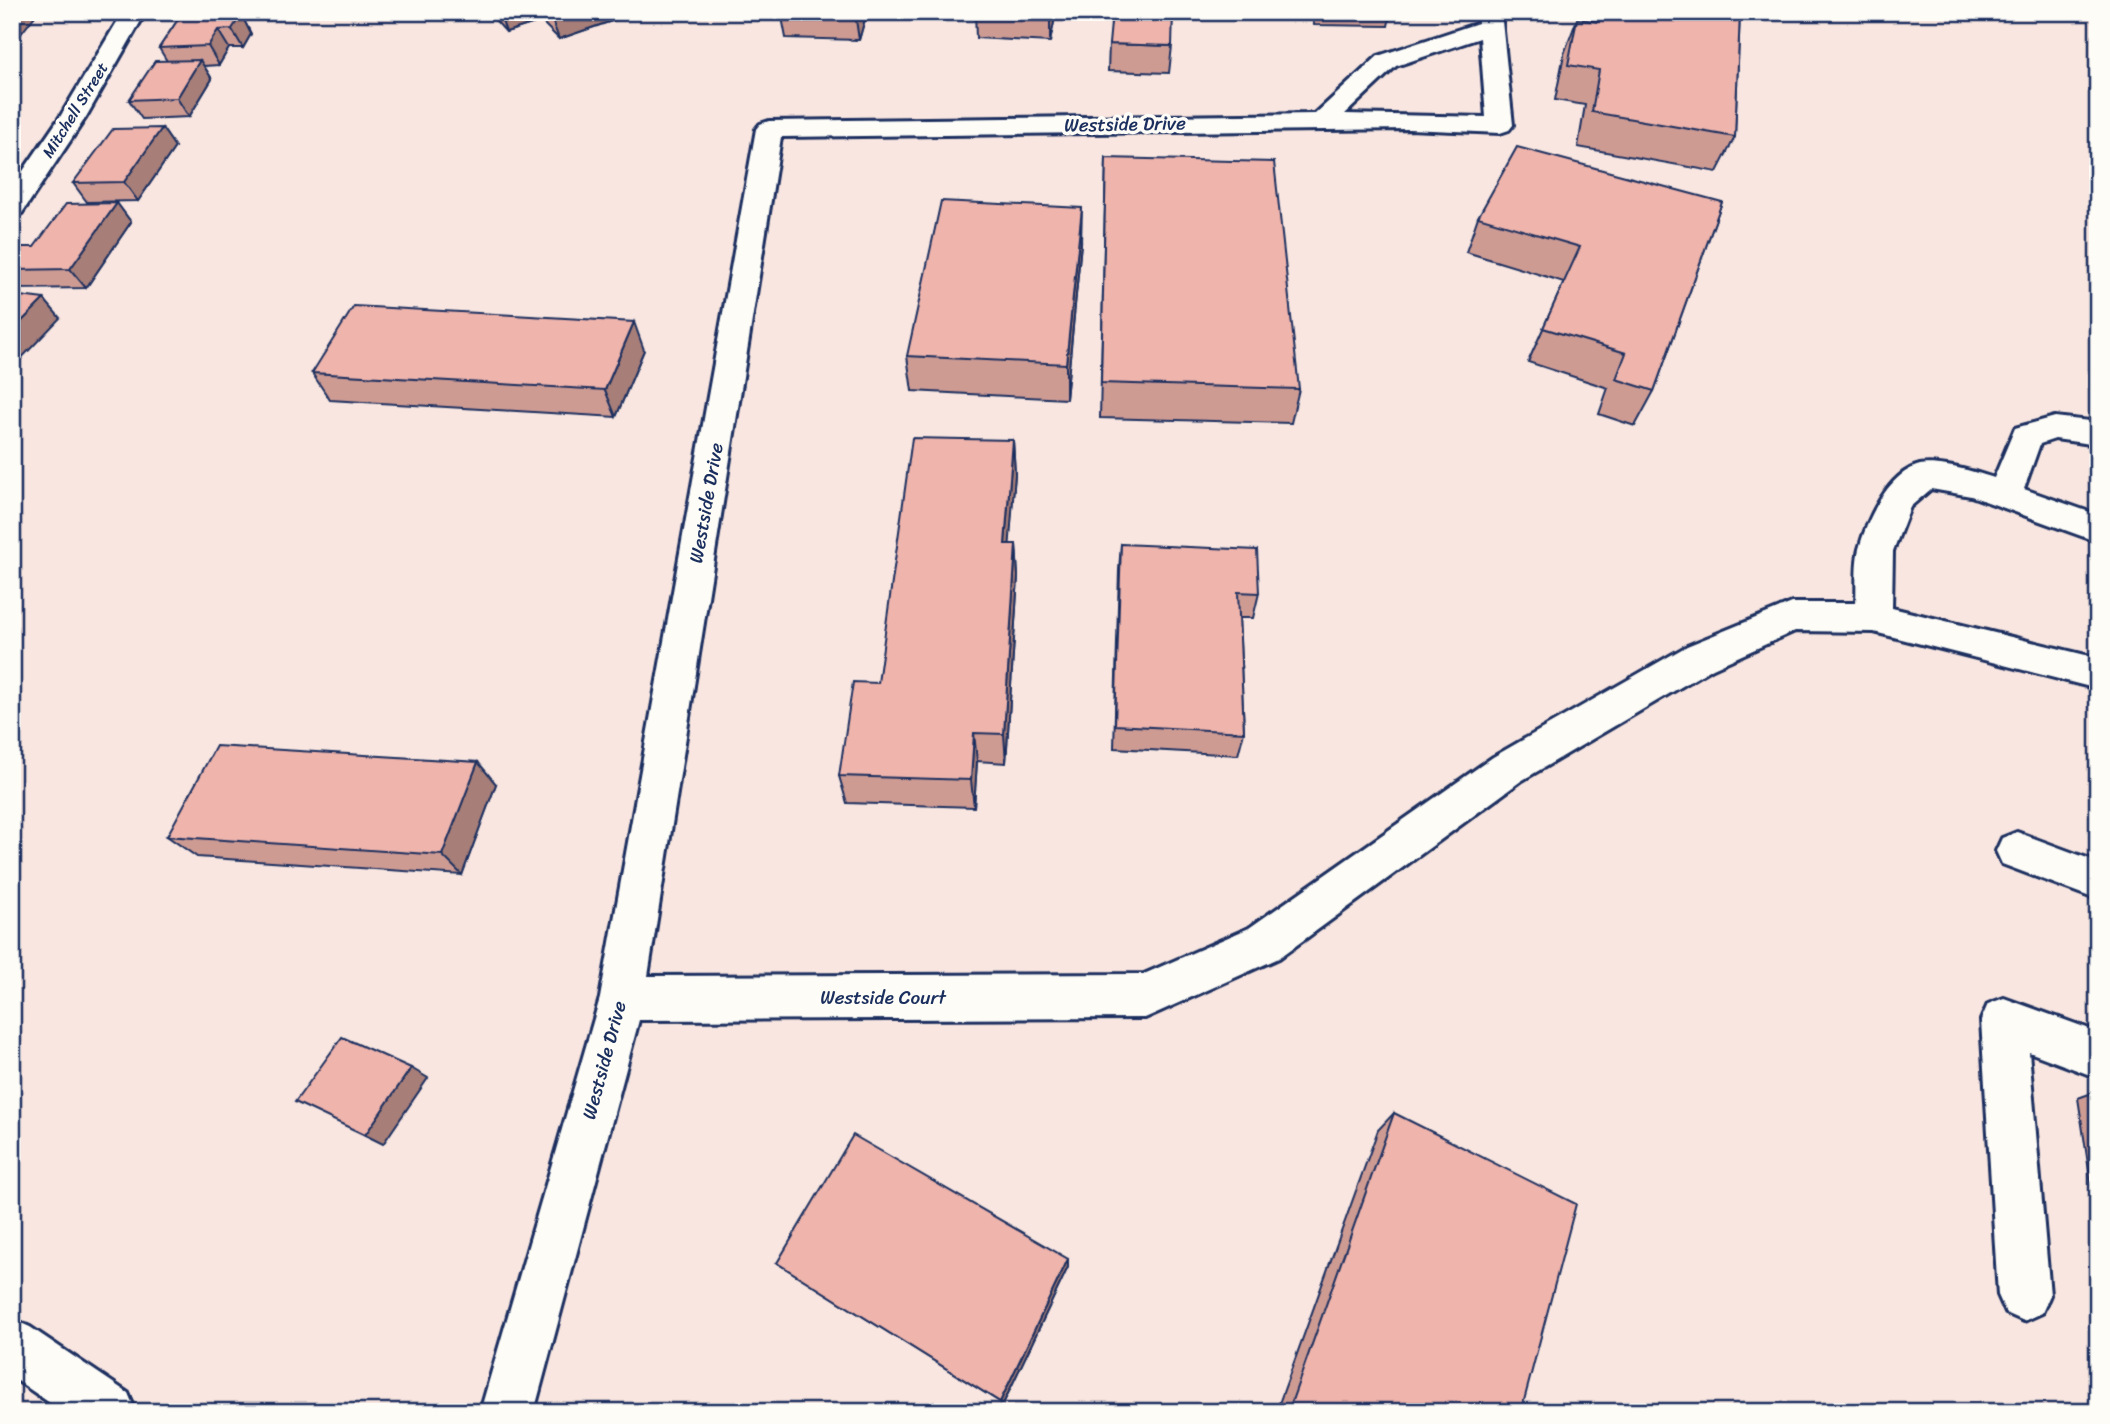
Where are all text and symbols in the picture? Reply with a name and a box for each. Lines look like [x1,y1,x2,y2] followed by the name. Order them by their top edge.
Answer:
[34,56,116,164] street label: Mitchell Street
[1064,106,1186,142] street label: Westside Drive
[679,440,733,566] street label: Westside Drive
[820,981,947,1014] street label: Westside Court
[572,997,636,1123] street label: Westside Drive

